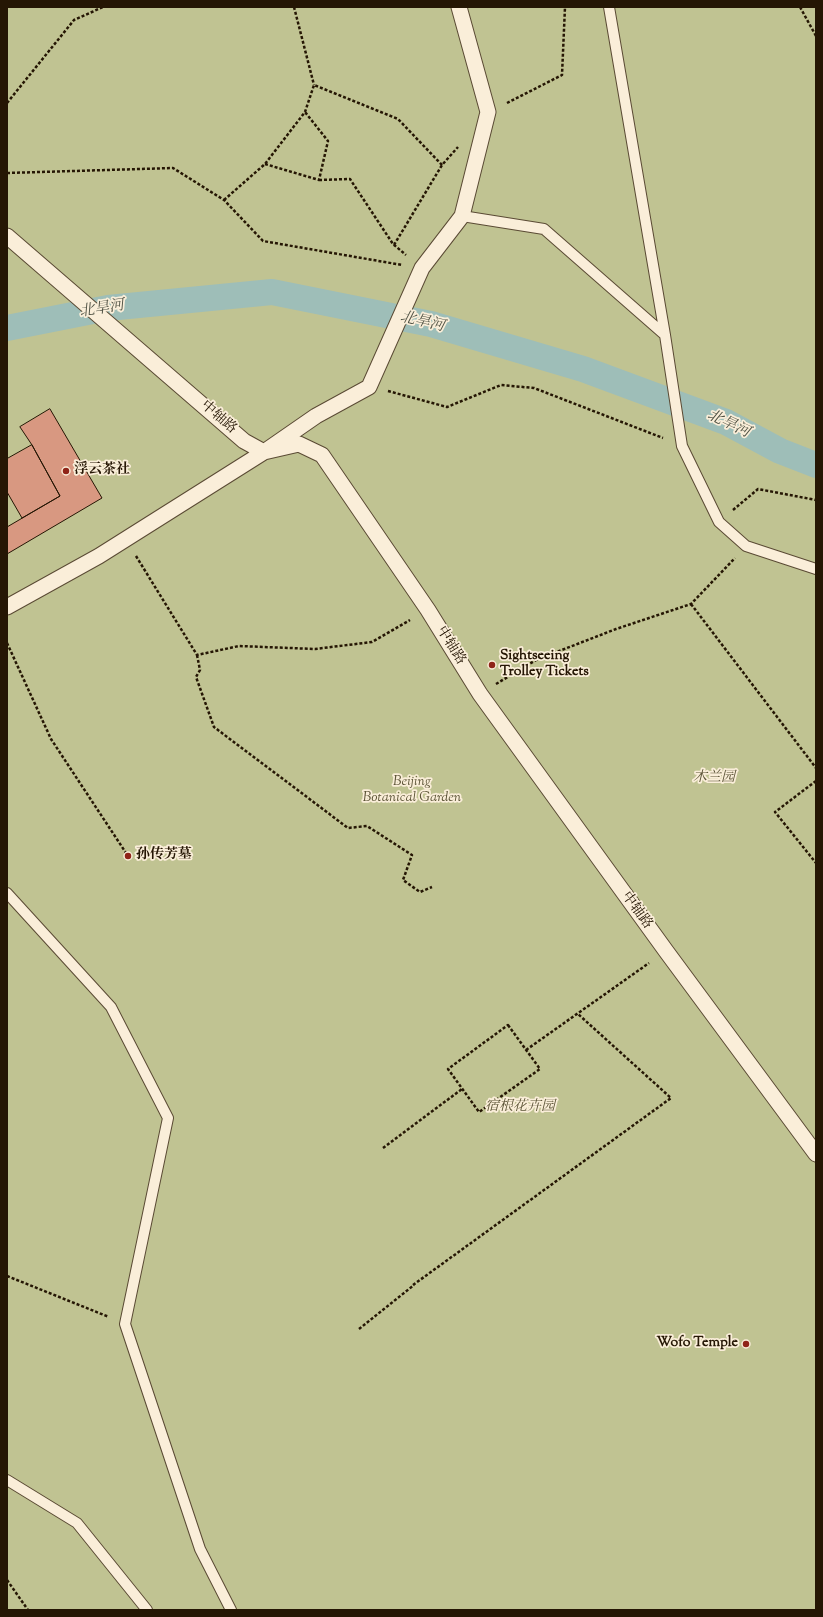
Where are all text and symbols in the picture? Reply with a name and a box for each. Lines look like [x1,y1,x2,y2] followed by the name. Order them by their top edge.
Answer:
[78,298,126,322] water label: 北旱河
[398,309,446,337] water label: 北旱河
[197,398,239,438] street label: 中轴路
[704,407,752,443] water label: 北旱河
[74,463,130,479] place label: 浮云茶社
[61,466,71,476] marker: 浮云茶社
[432,624,468,668] street label: 中轴路
[500,649,589,682] place label: Sightseeing Trolley Tickets
[487,660,497,670] marker: Sightseeing Trolley Tickets
[693,771,735,787] park label: 木兰园
[363,775,461,808] park label: Beijing Botanical Garden
[136,848,192,864] place label: 孙传芳墓
[123,851,133,861] marker: 孙传芳墓
[617,889,655,933] street label: 中轴路
[485,1100,555,1116] park label: 宿根花卉园
[656,1336,738,1352] place label: Wofo Temple
[741,1339,751,1349] marker: Wofo Temple

